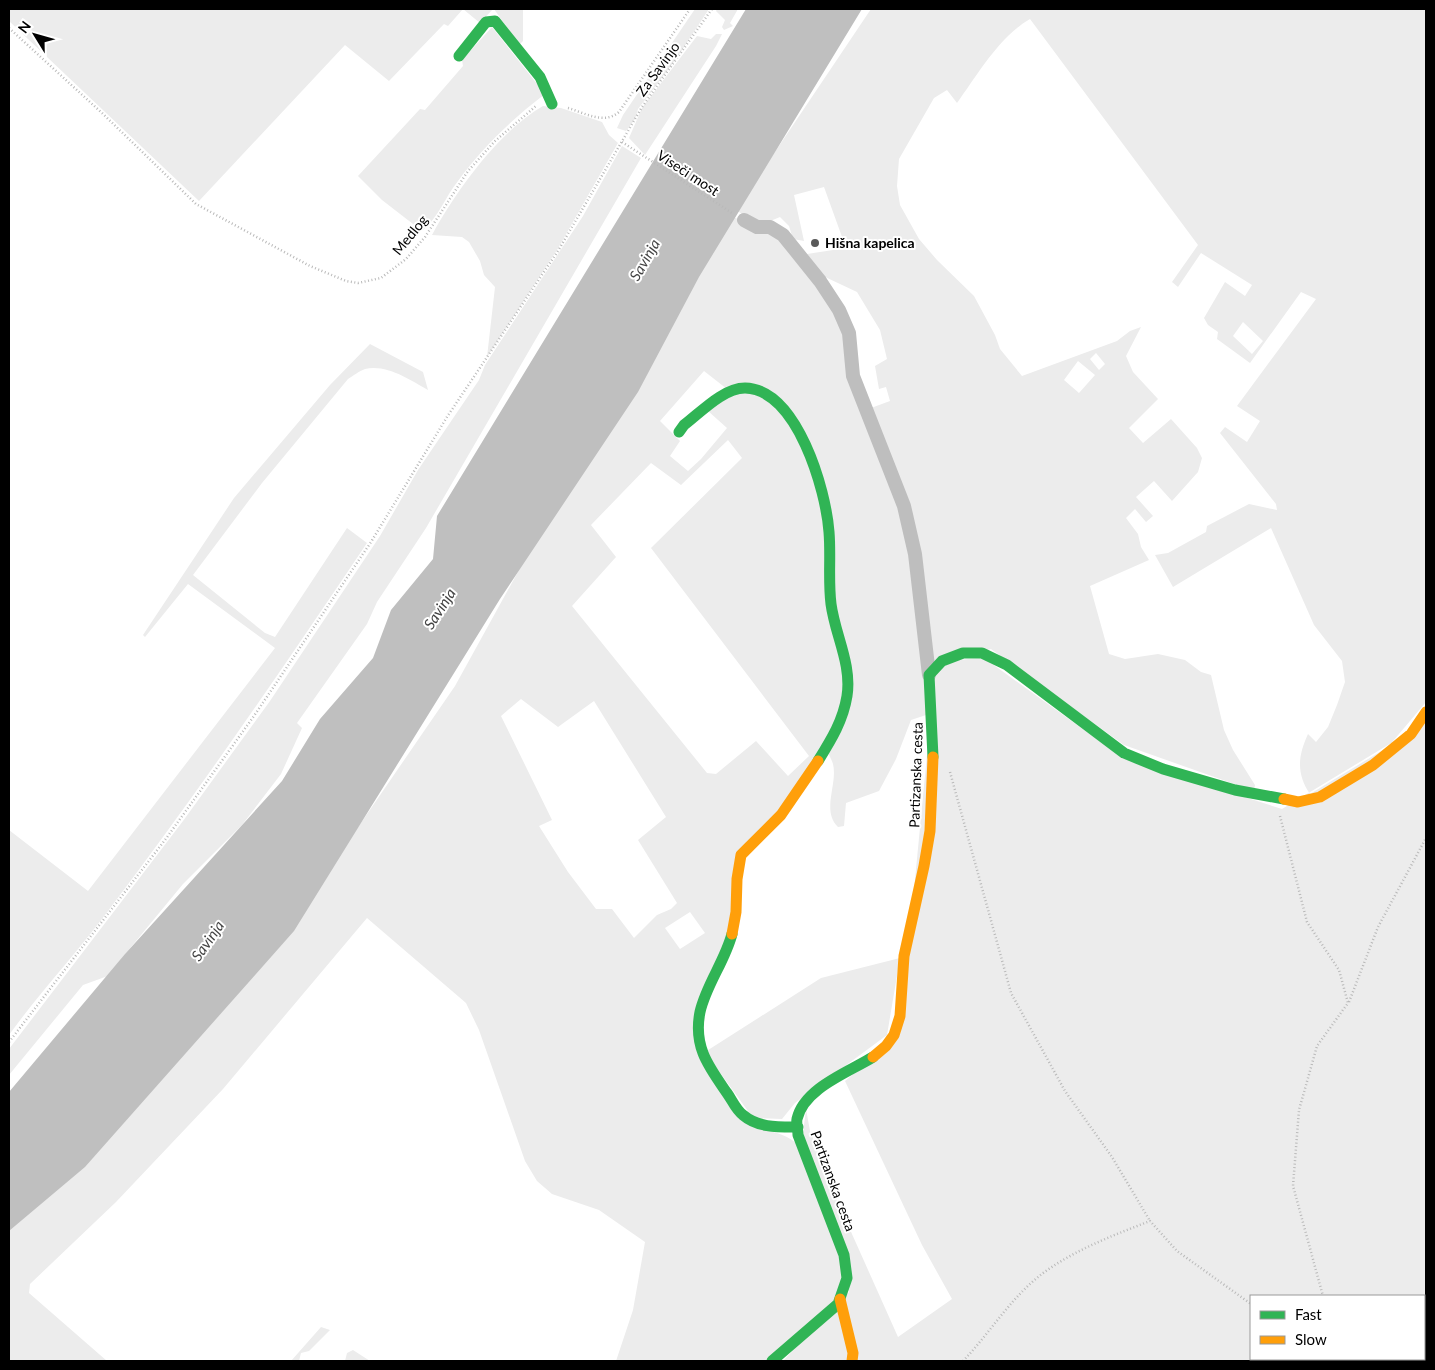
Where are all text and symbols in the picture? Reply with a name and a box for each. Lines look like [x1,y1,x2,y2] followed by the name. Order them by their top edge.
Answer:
[10,10,60,60] north arrow
[14,17,34,36] text: N
[632,38,683,99] street label: Za Savinjo
[654,146,722,199] street label: Viseči most
[388,211,431,258] street label: Medlog
[825,234,915,251] place label: Hišna kapelica
[625,235,663,283] water label: Savinja
[809,237,821,249] marker: Hišna kapelica
[419,584,459,632] water label: Savinja
[905,722,926,828] street label: Partizanska cesta
[187,917,228,964] water label: Savinja
[807,1128,860,1233] street label: Partizanska cesta
[1250,1295,1425,1360] legend
[1295,1305,1322,1323] text: Fast
[1295,1330,1327,1348] text: Slow

